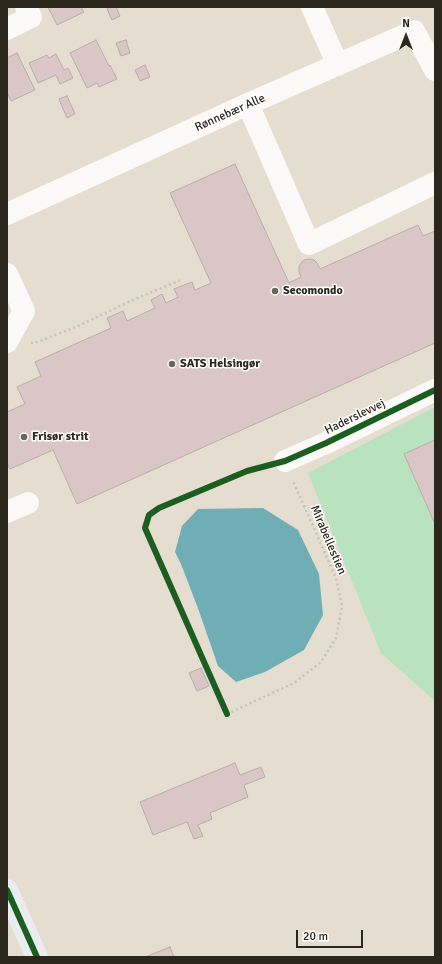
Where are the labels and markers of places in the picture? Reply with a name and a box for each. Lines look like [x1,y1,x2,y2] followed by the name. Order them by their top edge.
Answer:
[283,284,343,298] place label: Secomondo
[270,286,280,296] marker: Secomondo
[180,357,260,371] place label: SATS Helsingør
[167,359,177,369] marker: SATS Helsingør
[32,430,89,444] place label: Frisør strit
[19,432,29,442] marker: Frisør strit

